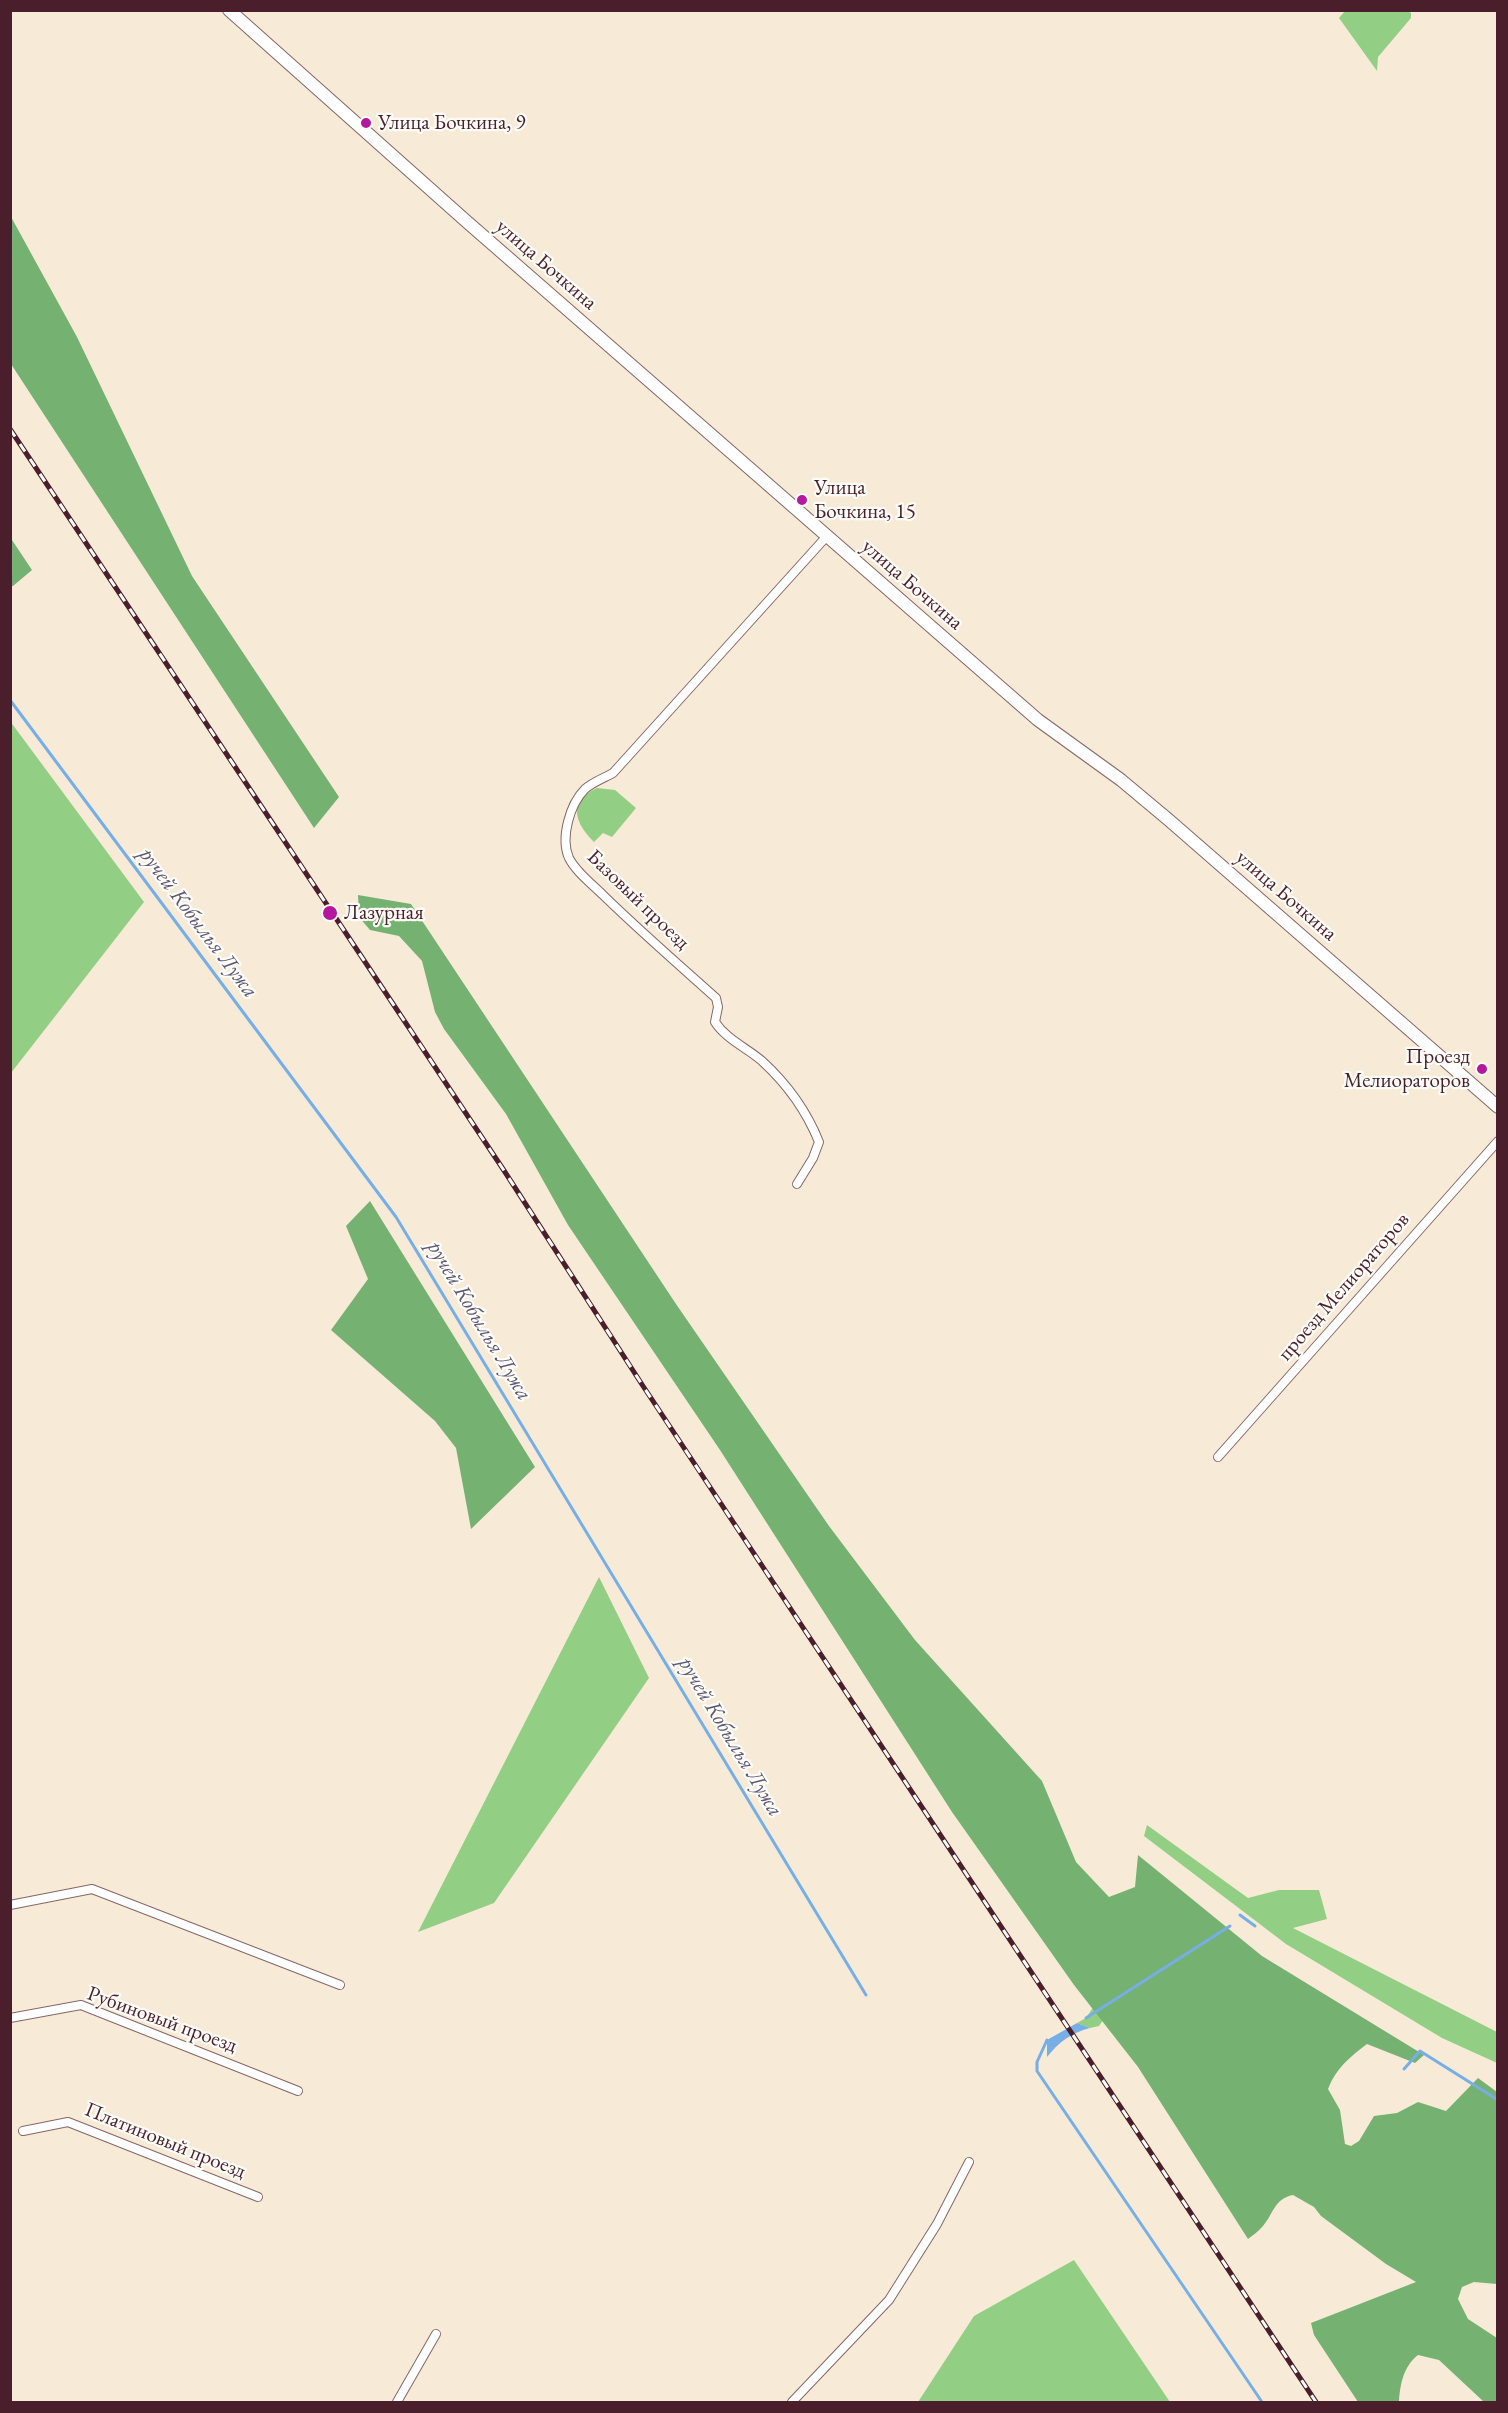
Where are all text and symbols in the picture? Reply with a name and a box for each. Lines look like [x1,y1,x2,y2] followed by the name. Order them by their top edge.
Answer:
[378,110,526,136] place label: Улица Бочкина, 9
[359,116,373,130] marker: Улица Бочкина, 9
[490,214,602,316] street label: улица Бочкина
[814,475,916,525] place label: Улица Бочкина, 15
[795,493,809,507] marker: Улица Бочкина, 15
[856,534,968,636] street label: улица Бочкина
[133,843,263,1003] water label: ручей Кобылья Лужа
[581,845,695,955] street label: Базовый проезд
[1230,845,1342,947] street label: улица Бочкина
[344,900,424,926] place label: Лазурная
[321,904,339,922] marker: Лазурная
[1344,1044,1470,1094] place label: Проезд Мелиораторов
[1475,1062,1489,1076] marker: Проезд Мелиораторов
[1273,1208,1415,1366] street label: проезд Мелиораторов
[421,1236,537,1406] water label: ручей Кобылья Лужа
[672,1652,788,1822] water label: ручей Кобылья Лужа
[84,1981,240,2059] street label: Рубиновый проезд
[81,2097,249,2185] street label: Платиновый проезд

